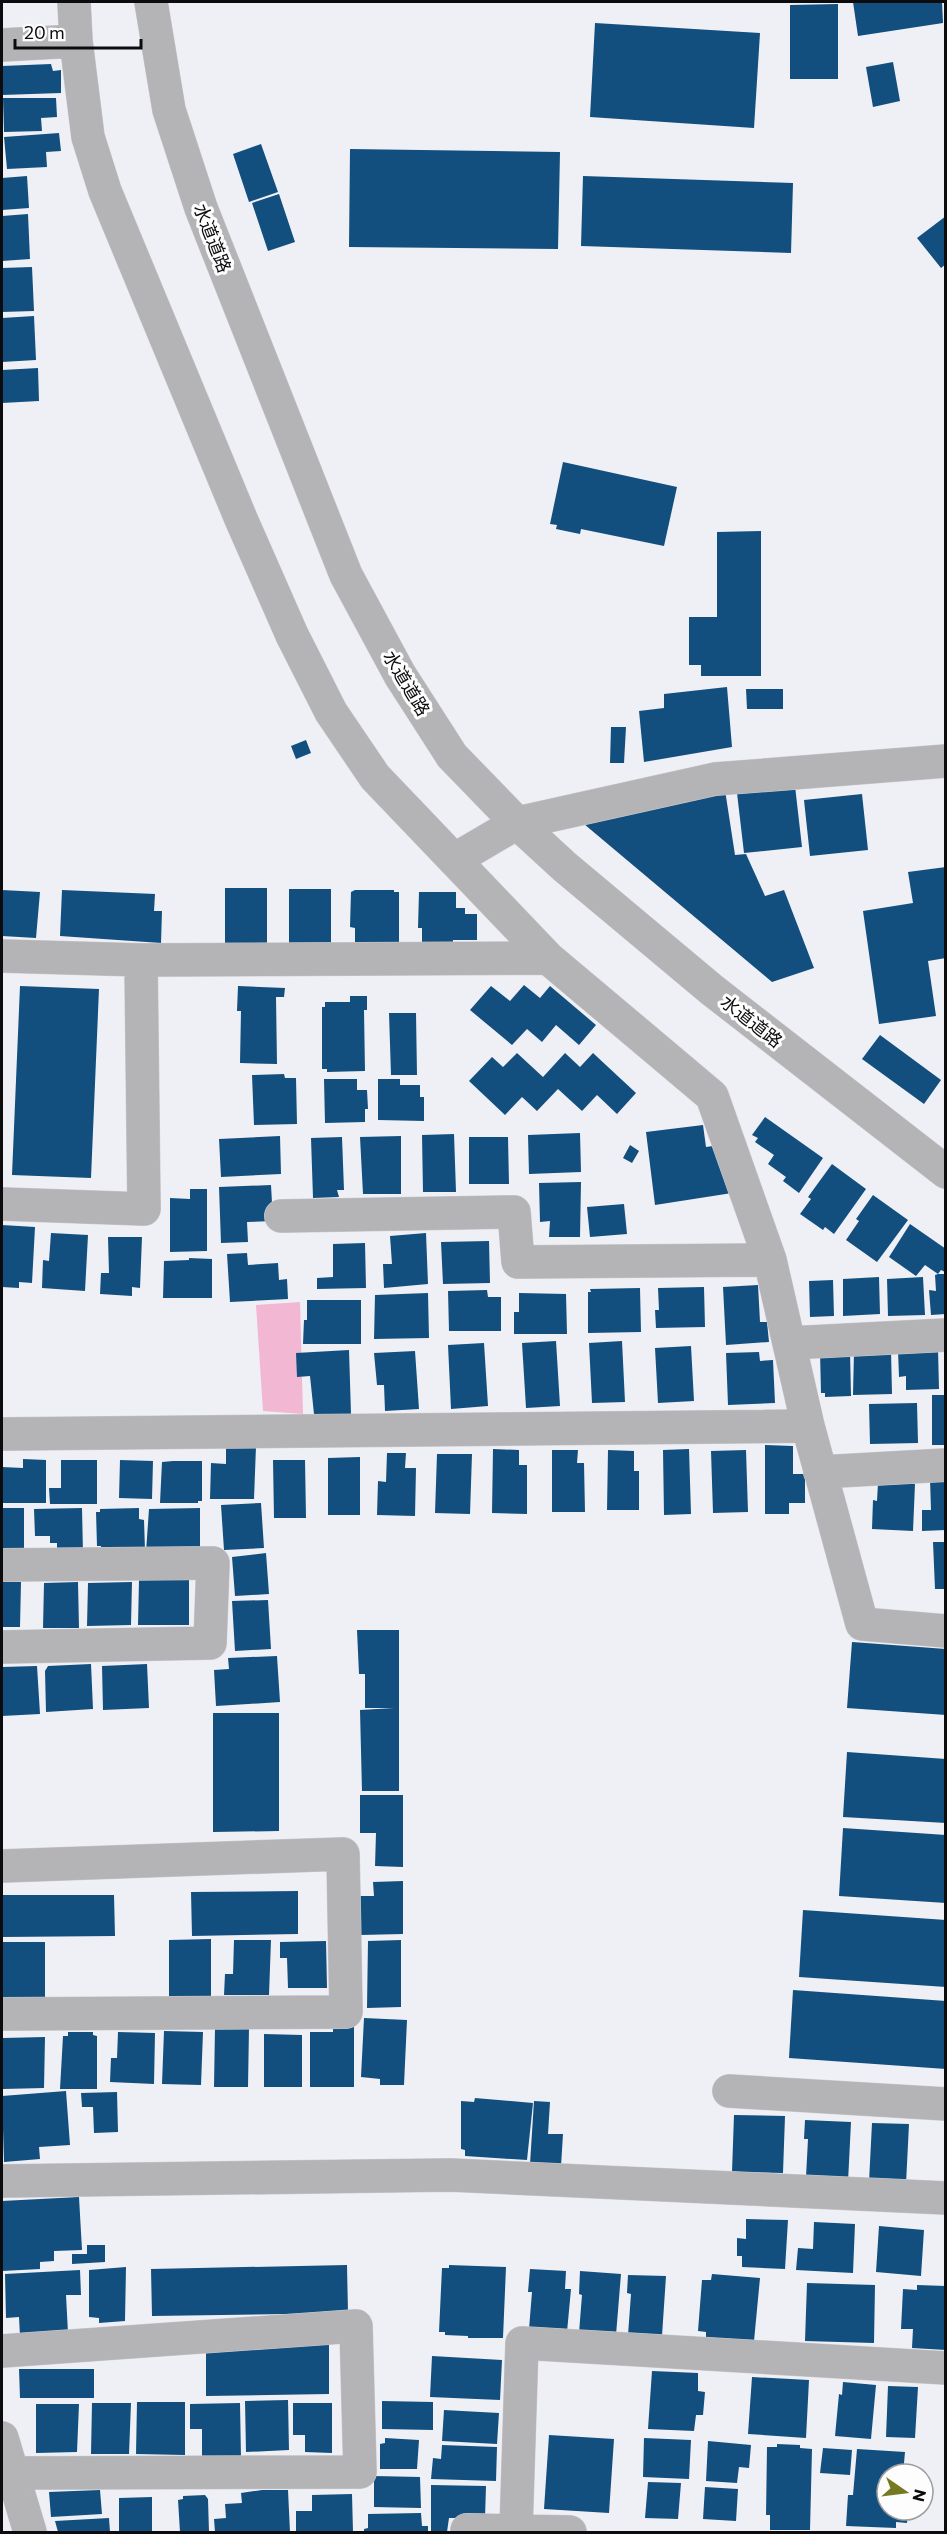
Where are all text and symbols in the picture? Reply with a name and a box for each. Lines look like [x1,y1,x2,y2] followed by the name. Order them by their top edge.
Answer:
[15,12,141,50] scale bar
[24,21,65,43] text: 20 m
[190,200,236,276] street label: 水道道路
[379,646,435,720] street label: 水道道路
[717,990,787,1052] street label: 水道道路
[875,2462,935,2522] north arrow
[909,2488,931,2504] text: N

